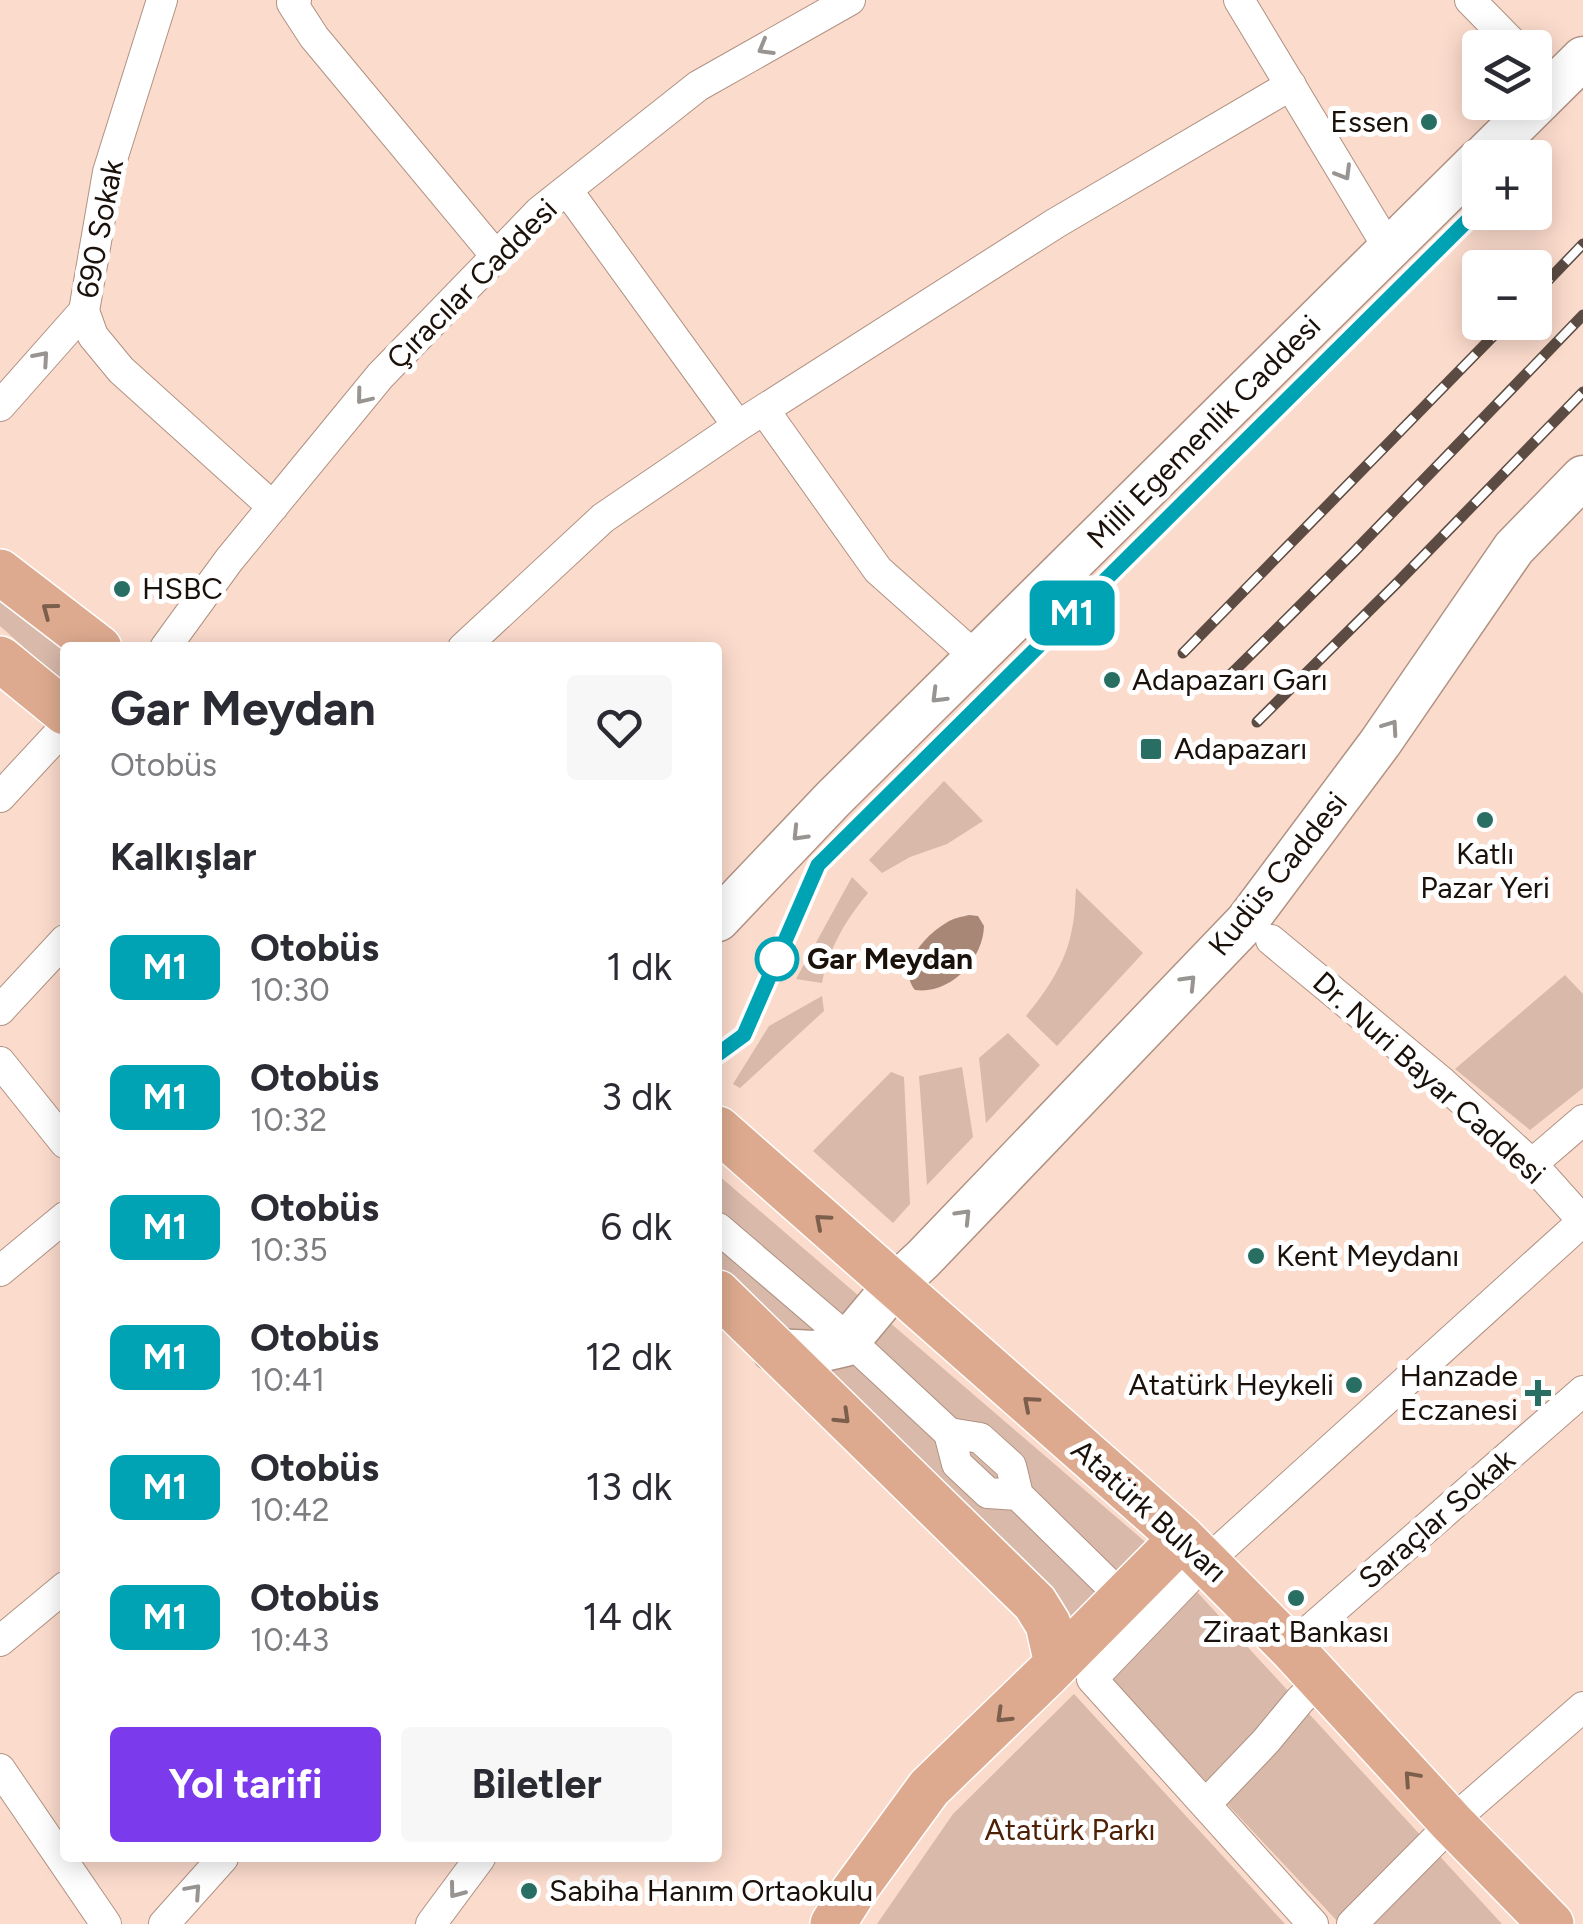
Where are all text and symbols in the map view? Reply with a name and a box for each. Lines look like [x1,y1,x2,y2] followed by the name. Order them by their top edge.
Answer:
[1462,30,1552,340] map controls
[1462,30,1552,120] button: layers
[758,36,776,55] one-way arrow
[1330,103,1409,140] place label: Essen
[1418,111,1440,133] marker: Essen
[1462,140,1552,230] button: +
[68,156,131,301] street label: 690 Sokak
[1332,162,1351,180] one-way arrow
[379,191,565,377] street label: Çıracılar Caddesi
[1462,250,1552,340] button: −
[1079,307,1328,556] street label: Milli Egemenlik Caddesi
[30,351,48,370] one-way arrow
[357,385,375,403] one-way arrow
[142,570,223,607] place label: HSBC
[111,578,133,600] marker: HSBC
[1027,580,1117,646] line badge: M1
[1050,592,1094,634] text: M1
[42,604,60,622] one-way arrow
[1132,661,1328,698] place label: Adapazarı Garı
[1101,669,1123,691] marker: Adapazarı Garı
[567,675,672,780] button: heart
[110,679,376,737] text: Gar Meydan
[932,684,950,702] one-way arrow
[1379,720,1397,739] one-way arrow
[1174,730,1307,767] place label: Adapazarı
[1138,736,1164,762] marker: Adapazarı
[110,746,217,784] text: Otobüs
[1200,784,1355,963] street label: Kudüs Caddesi
[1474,809,1496,831] marker: Katlı Pazar Yeri
[793,823,811,841] one-way arrow
[110,834,256,880] text: Kalkışlar
[1420,835,1550,906] place label: Katlı Pazar Yeri
[250,925,379,971] text: Otobüs
[756,938,798,980] marker: Gar Meydan
[807,940,973,977] place label: Gar Meydan
[606,944,672,990] text: 1 dk
[143,946,187,988] text: M1
[1305,964,1553,1192] street label: Dr. Nuri Bayar Caddesi
[250,971,330,1009] text: 10:30
[1177,975,1195,993] one-way arrow
[250,1055,379,1101] text: Otobüs
[601,1074,672,1120] text: 3 dk
[143,1076,187,1118] text: M1
[250,1101,327,1139] text: 10:32
[250,1185,379,1231] text: Otobüs
[600,1204,672,1250] text: 6 dk
[143,1206,187,1248] text: M1
[952,1209,970,1228] one-way arrow
[815,1214,834,1232] one-way arrow
[250,1231,328,1269] text: 10:35
[1276,1237,1459,1274] place label: Kent Meydanı
[1245,1245,1267,1267] marker: Kent Meydanı
[250,1315,379,1361] text: Otobüs
[585,1334,672,1380] text: 12 dk
[143,1336,187,1378] text: M1
[1399,1357,1518,1428] place label: Hanzade Eczanesi
[250,1361,325,1399] text: 10:41
[1128,1366,1334,1403] place label: Atatürk Heykeli
[1343,1374,1365,1396] marker: Atatürk Heykeli
[1527,1382,1549,1404] marker: Hanzade Eczanesi
[1023,1397,1042,1415] one-way arrow
[831,1405,850,1423] one-way arrow
[1064,1431,1235,1590] street label: Atatürk Bulvarı
[1351,1440,1523,1596] street label: Saraçlar Sokak
[250,1445,379,1491] text: Otobüs
[586,1464,672,1510] text: 13 dk
[143,1466,187,1508] text: M1
[250,1491,330,1529] text: 10:42
[250,1575,379,1621] text: Otobüs
[1285,1587,1307,1609] marker: Ziraat Bankası
[583,1594,672,1640] text: 14 dk
[143,1596,187,1638] text: M1
[1203,1613,1389,1650] place label: Ziraat Bankası
[250,1621,329,1659] text: 10:43
[997,1704,1015,1722] one-way arrow
[110,1727,381,1842] button: Yol tarifi
[401,1727,672,1842] button: Biletler
[1405,1771,1423,1790] one-way arrow
[984,1811,1156,1848] park label: Atatürk Parkı
[549,1872,873,1909] place label: Sabiha Hanım Ortaokulu
[450,1880,467,1898] one-way arrow
[518,1880,540,1902] marker: Sabiha Hanım Ortaokulu
[182,1884,200,1903] one-way arrow

